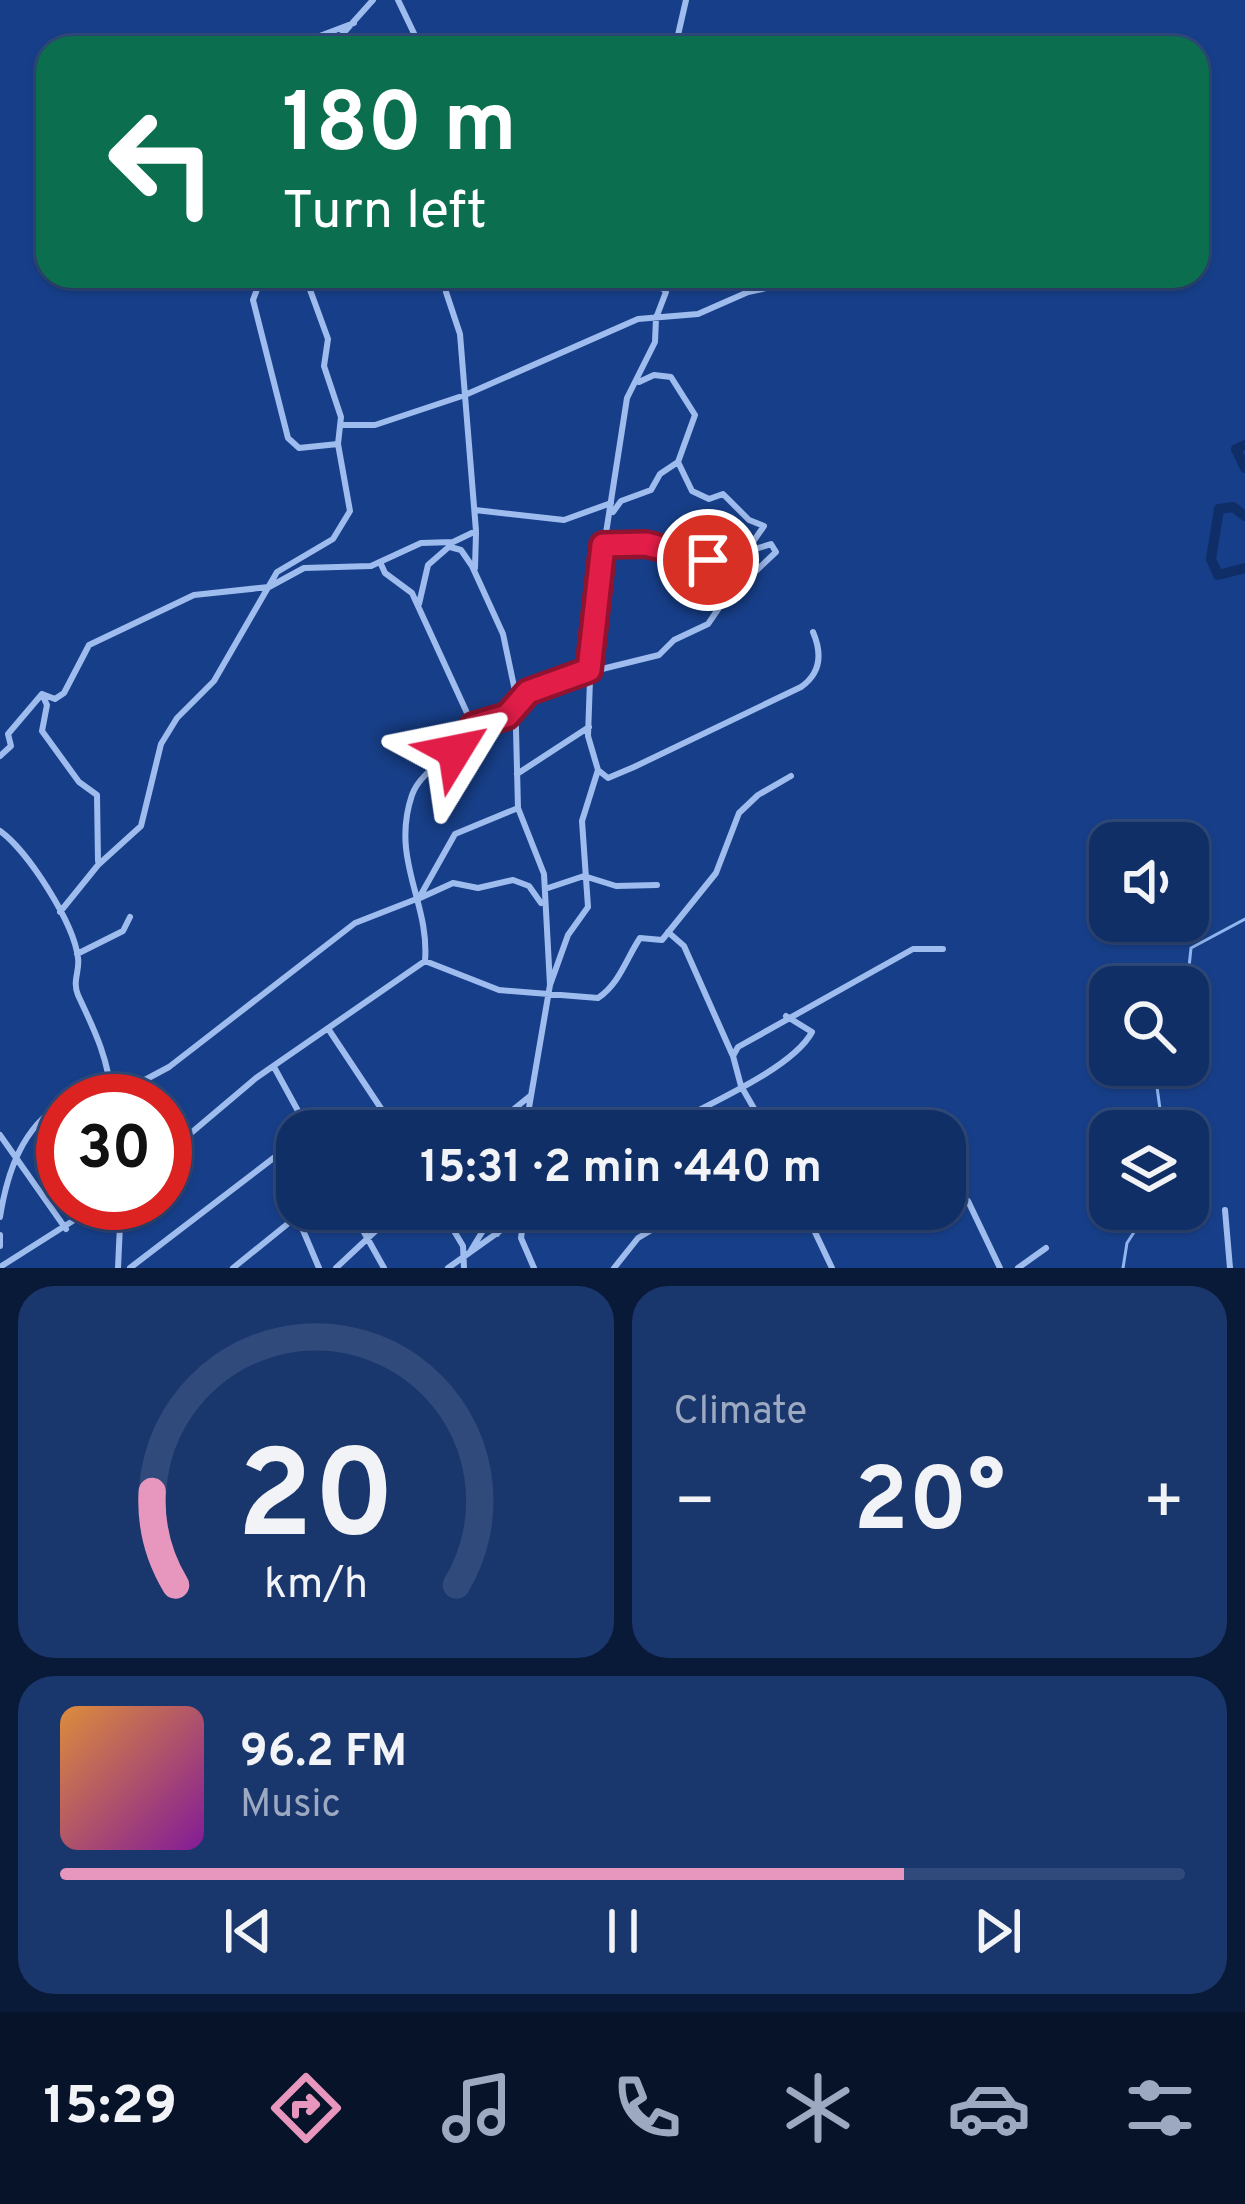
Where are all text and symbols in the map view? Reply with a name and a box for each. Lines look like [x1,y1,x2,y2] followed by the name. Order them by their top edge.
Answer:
[282,75,517,181] text: 180 m
[84,84,240,240] icon: left
[282,179,487,248] text: Turn left
[657,509,759,611] pin
[675,527,741,593] icon: arrive
[392,688,518,814] position arrow
[1089,822,1209,1230] map controls
[1089,822,1209,942] button: sound
[1089,966,1209,1086] button: search
[36,1074,192,1230] speed limit sign: 30
[1089,1110,1209,1230] button: layers
[420,1141,822,1198] text: 15:31 · 2 min · 440 m
[674,1389,807,1438] text: Climate
[237,1424,395,1582] text: 20
[853,1449,1005,1562] text: 20°
[674,1464,716,1547] text: −
[1142,1464,1185,1547] text: +
[264,1559,368,1613] text: km/h
[240,1725,407,1782] text: 96.2 FM
[240,1782,341,1831] text: Music
[215,1898,281,1964] icon: previous
[590,1898,656,1964] icon: pause
[965,1898,1031,1964] icon: next
[264,2066,348,2150] icon: directions
[435,2066,519,2150] icon: music
[605,2066,689,2150] icon: phone
[776,2066,860,2150] icon: climate
[947,2066,1031,2150] icon: car
[1118,2066,1202,2150] icon: filters
[43,2074,177,2143] text: 15:29

